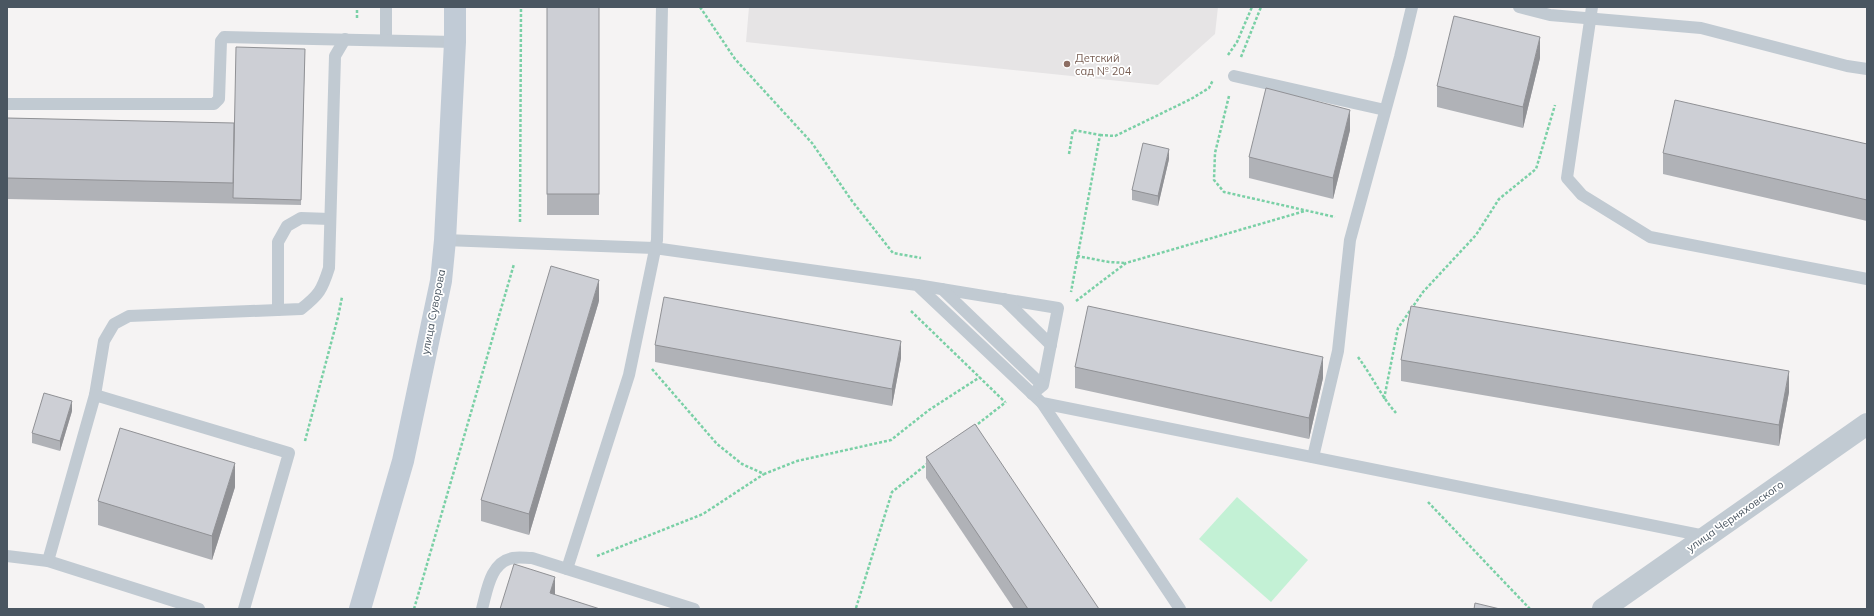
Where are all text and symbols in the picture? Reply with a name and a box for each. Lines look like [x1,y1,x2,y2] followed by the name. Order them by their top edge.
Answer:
[1075,51,1132,78] place label: Детский сад № 204
[1062,59,1072,69] marker: Детский сад № 204
[418,268,448,356] street label: улица Суворова
[1684,477,1786,555] street label: улица Черняховского

